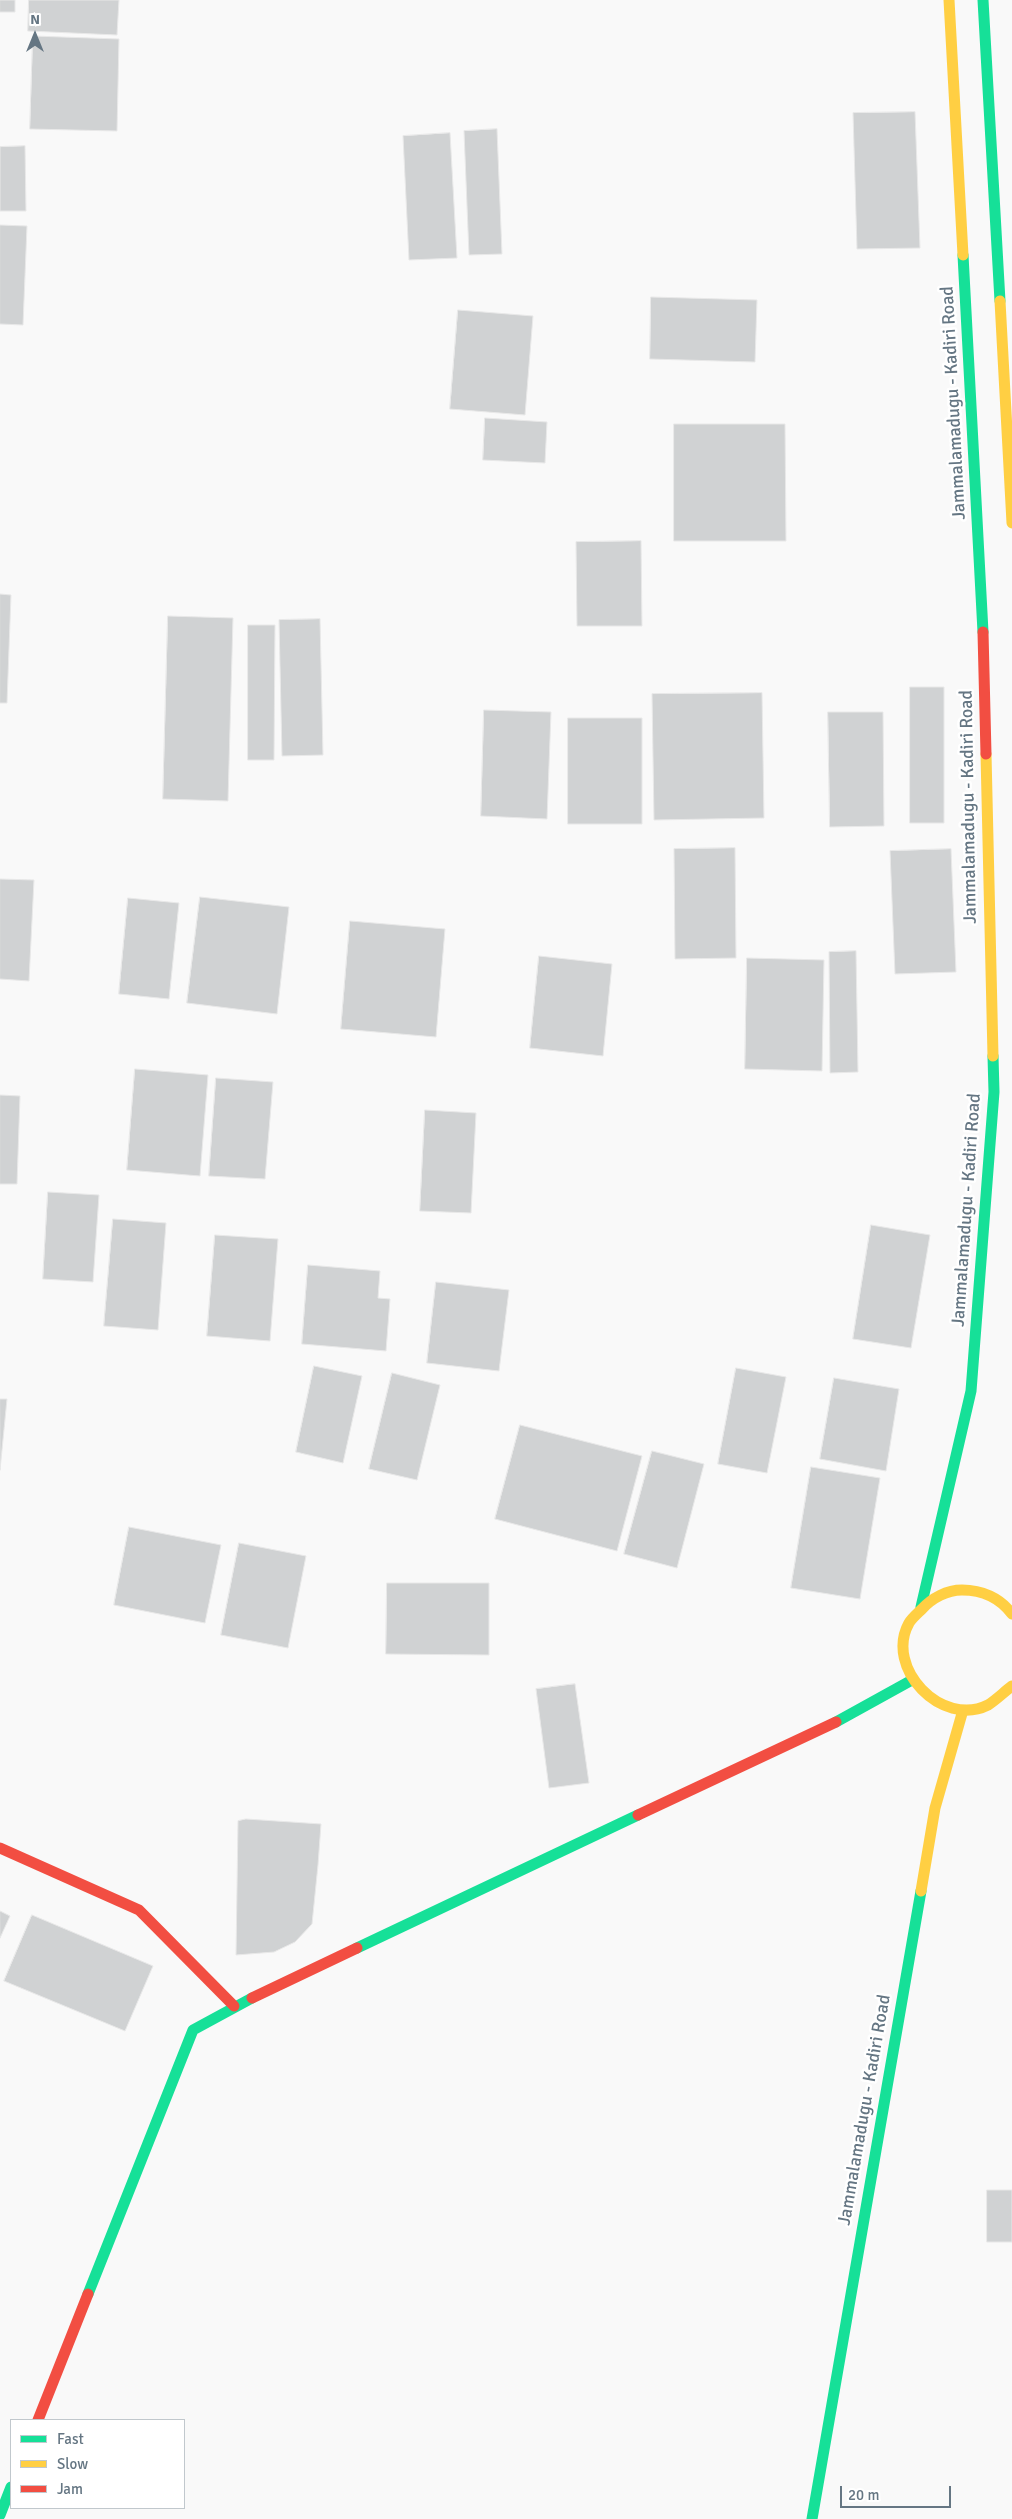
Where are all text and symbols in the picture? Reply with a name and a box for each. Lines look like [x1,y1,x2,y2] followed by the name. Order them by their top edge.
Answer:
[10,10,60,60] north arrow
[30,11,40,28] text: N
[937,286,971,520] street label: Jammalamadugu - Kadiri Road
[956,690,982,924] street label: Jammalamadugu - Kadiri Road
[948,1093,986,1327] street label: Jammalamadugu - Kadiri Road
[834,1993,896,2227] street label: Jammalamadugu - Kadiri Road
[10,2419,185,2509] legend
[57,2430,84,2448] text: Fast
[57,2455,88,2473] text: Slow
[842,2476,953,2508] scale bar
[57,2480,83,2498] text: Jam
[848,2486,879,2504] text: 20 m

